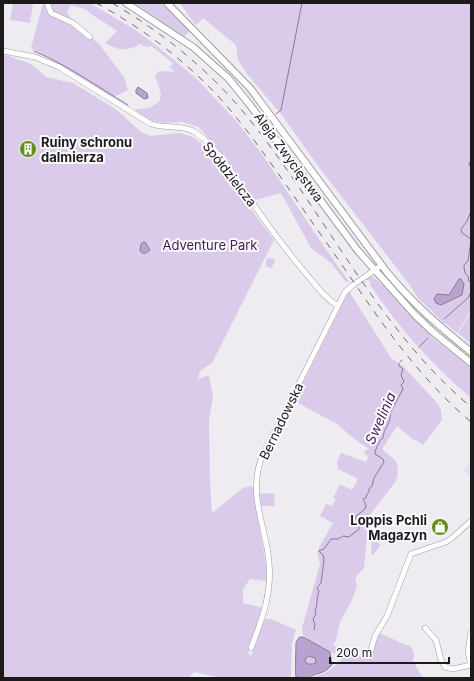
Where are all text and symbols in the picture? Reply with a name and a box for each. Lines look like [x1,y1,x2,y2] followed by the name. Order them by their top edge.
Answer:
[251,109,327,205] street label: Aleja Zwycięstwa
[41,134,132,165] place label: Ruiny schronu dalmierza
[200,138,260,210] street label: Spółdzielcza
[18,139,38,159] building icon: Ruiny schronu dalmierza
[163,237,258,253] park label: Adventure Park
[255,380,307,462] street label: Bernadowska
[361,389,399,447] water label: Swelinia
[350,512,427,543] place label: Loppis Pchli Magazyn
[430,517,450,537] shop icon: Loppis Pchli Magazyn
[330,639,449,665] scale bar
[336,645,372,660] text: 200 m

